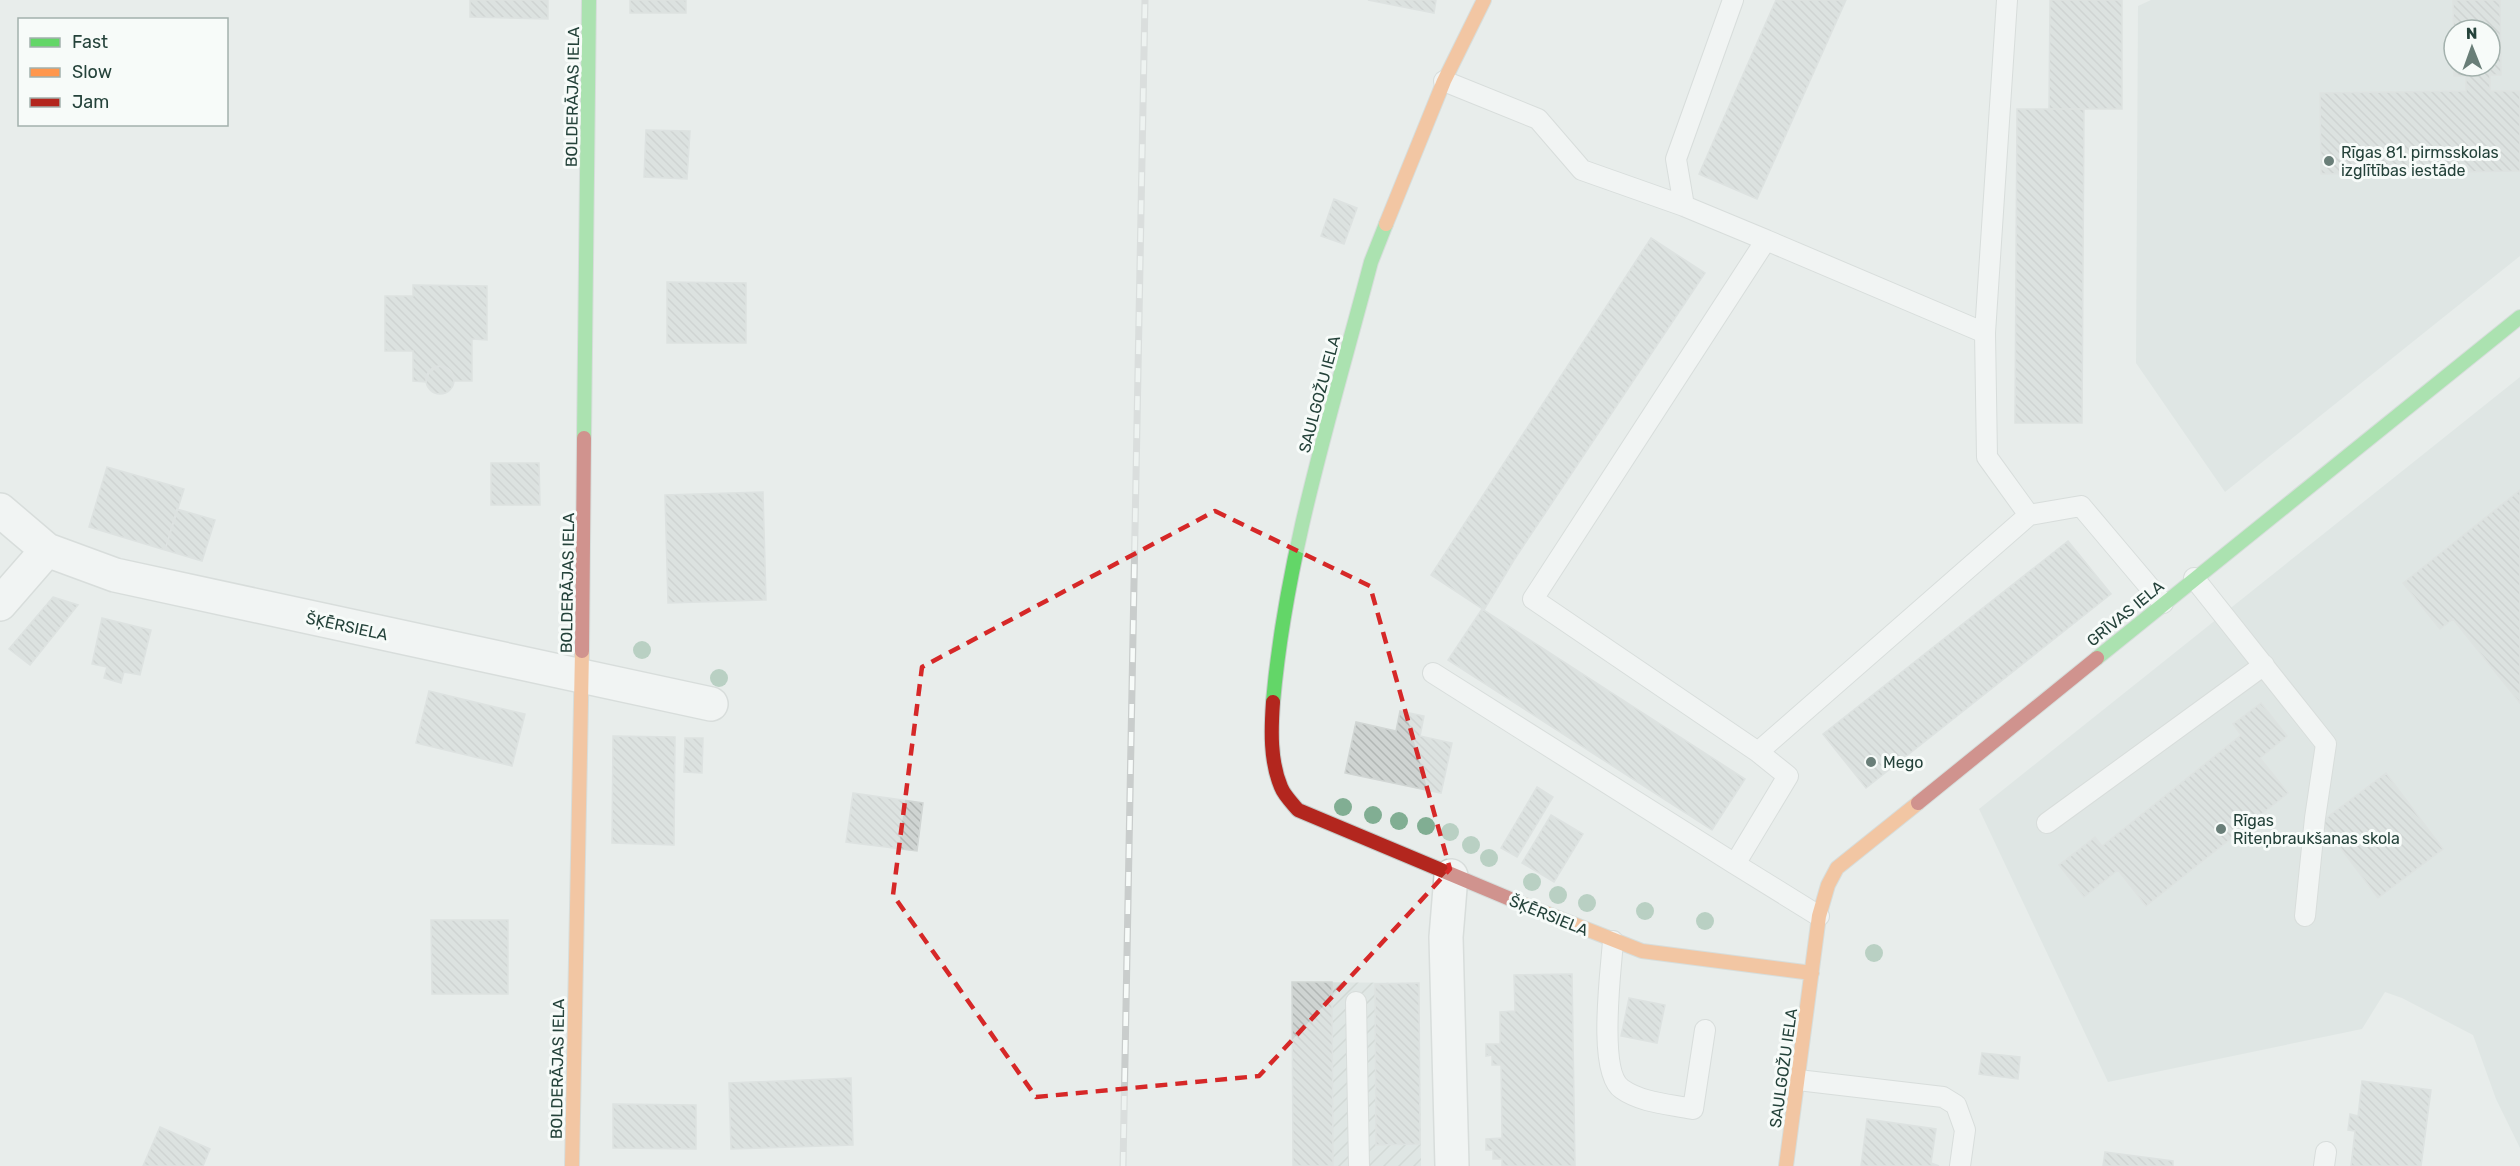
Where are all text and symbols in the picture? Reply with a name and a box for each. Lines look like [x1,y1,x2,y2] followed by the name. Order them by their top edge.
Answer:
[18,18,228,126] legend
[2442,18,2502,78] north arrow
[2466,24,2478,43] text: N
[562,26,583,167] street label: BOLDERĀJAS IELA
[72,31,108,53] text: Fast
[72,61,112,83] text: Slow
[72,91,109,113] text: Jam
[2341,143,2499,180] place label: Rīgas 81. pirmsskolas izglītības iestāde
[2322,154,2336,168] marker: Rīgas 81. pirmsskolas izglītības iestāde
[1295,333,1344,455] street label: SAULGOŽU IELA
[557,512,578,653] street label: BOLDERĀJAS IELA
[2083,576,2168,650] street label: GRĪVAS IELA
[304,608,390,645] street label: ŠĶĒRSIELA
[1883,753,1923,772] place label: Mego
[1864,755,1878,769] marker: Mego
[2233,811,2400,848] place label: Rīgas Riteņbraukšanas skola
[2214,822,2228,836] marker: Rīgas Riteņbraukšanas skola
[1507,890,1592,940] street label: ŠĶĒRSIELA
[547,998,568,1139] street label: BOLDERĀJAS IELA
[1766,1007,1801,1129] street label: SAULGOŽU IELA

